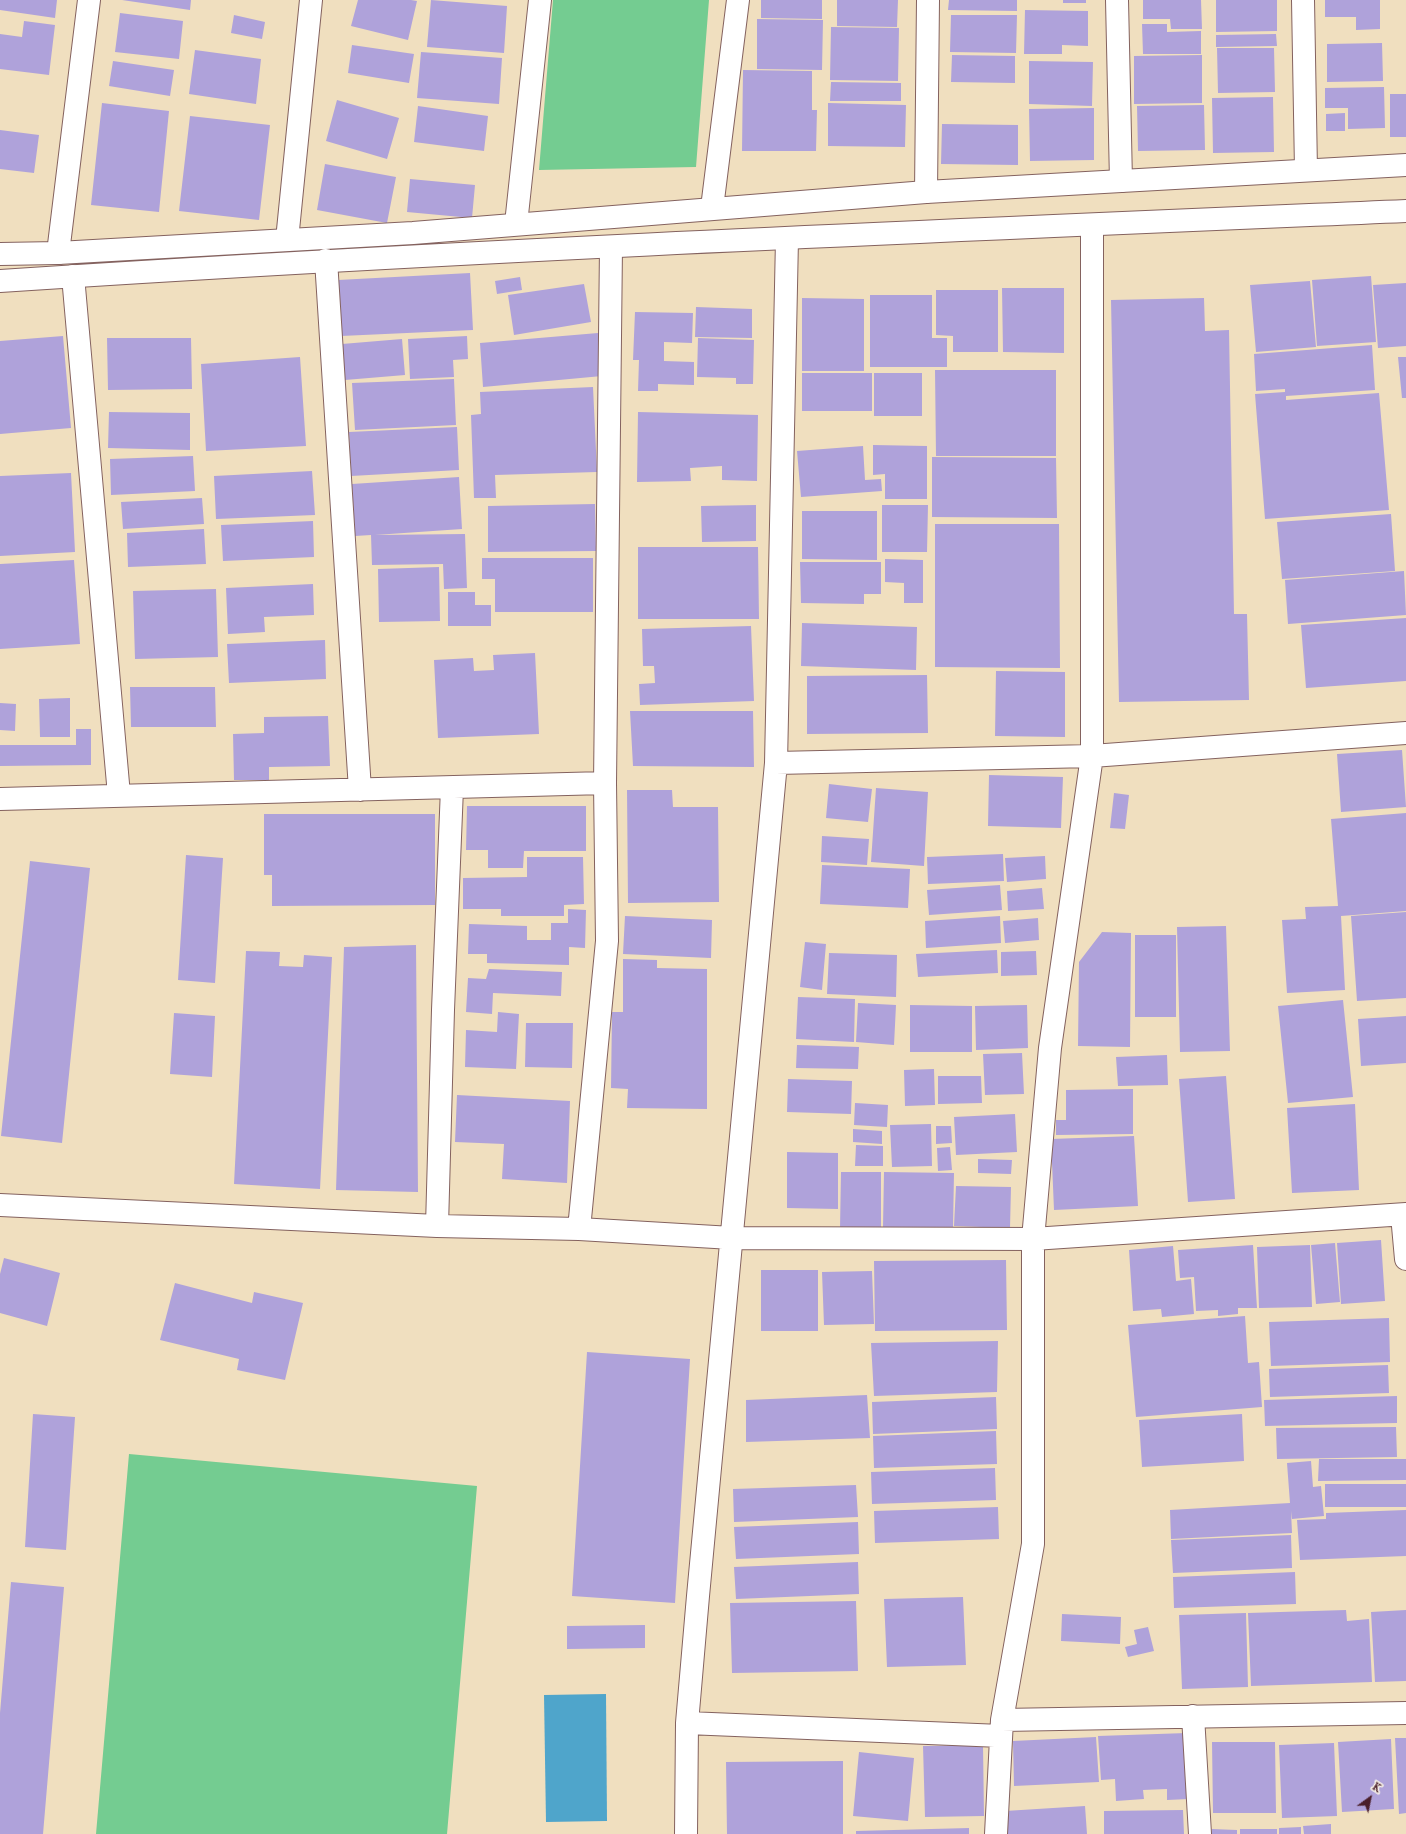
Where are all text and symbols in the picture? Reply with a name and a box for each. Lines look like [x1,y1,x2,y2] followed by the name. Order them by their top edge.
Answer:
[1350,1778,1390,1818] north arrow
[1370,1780,1384,1795] text: K

